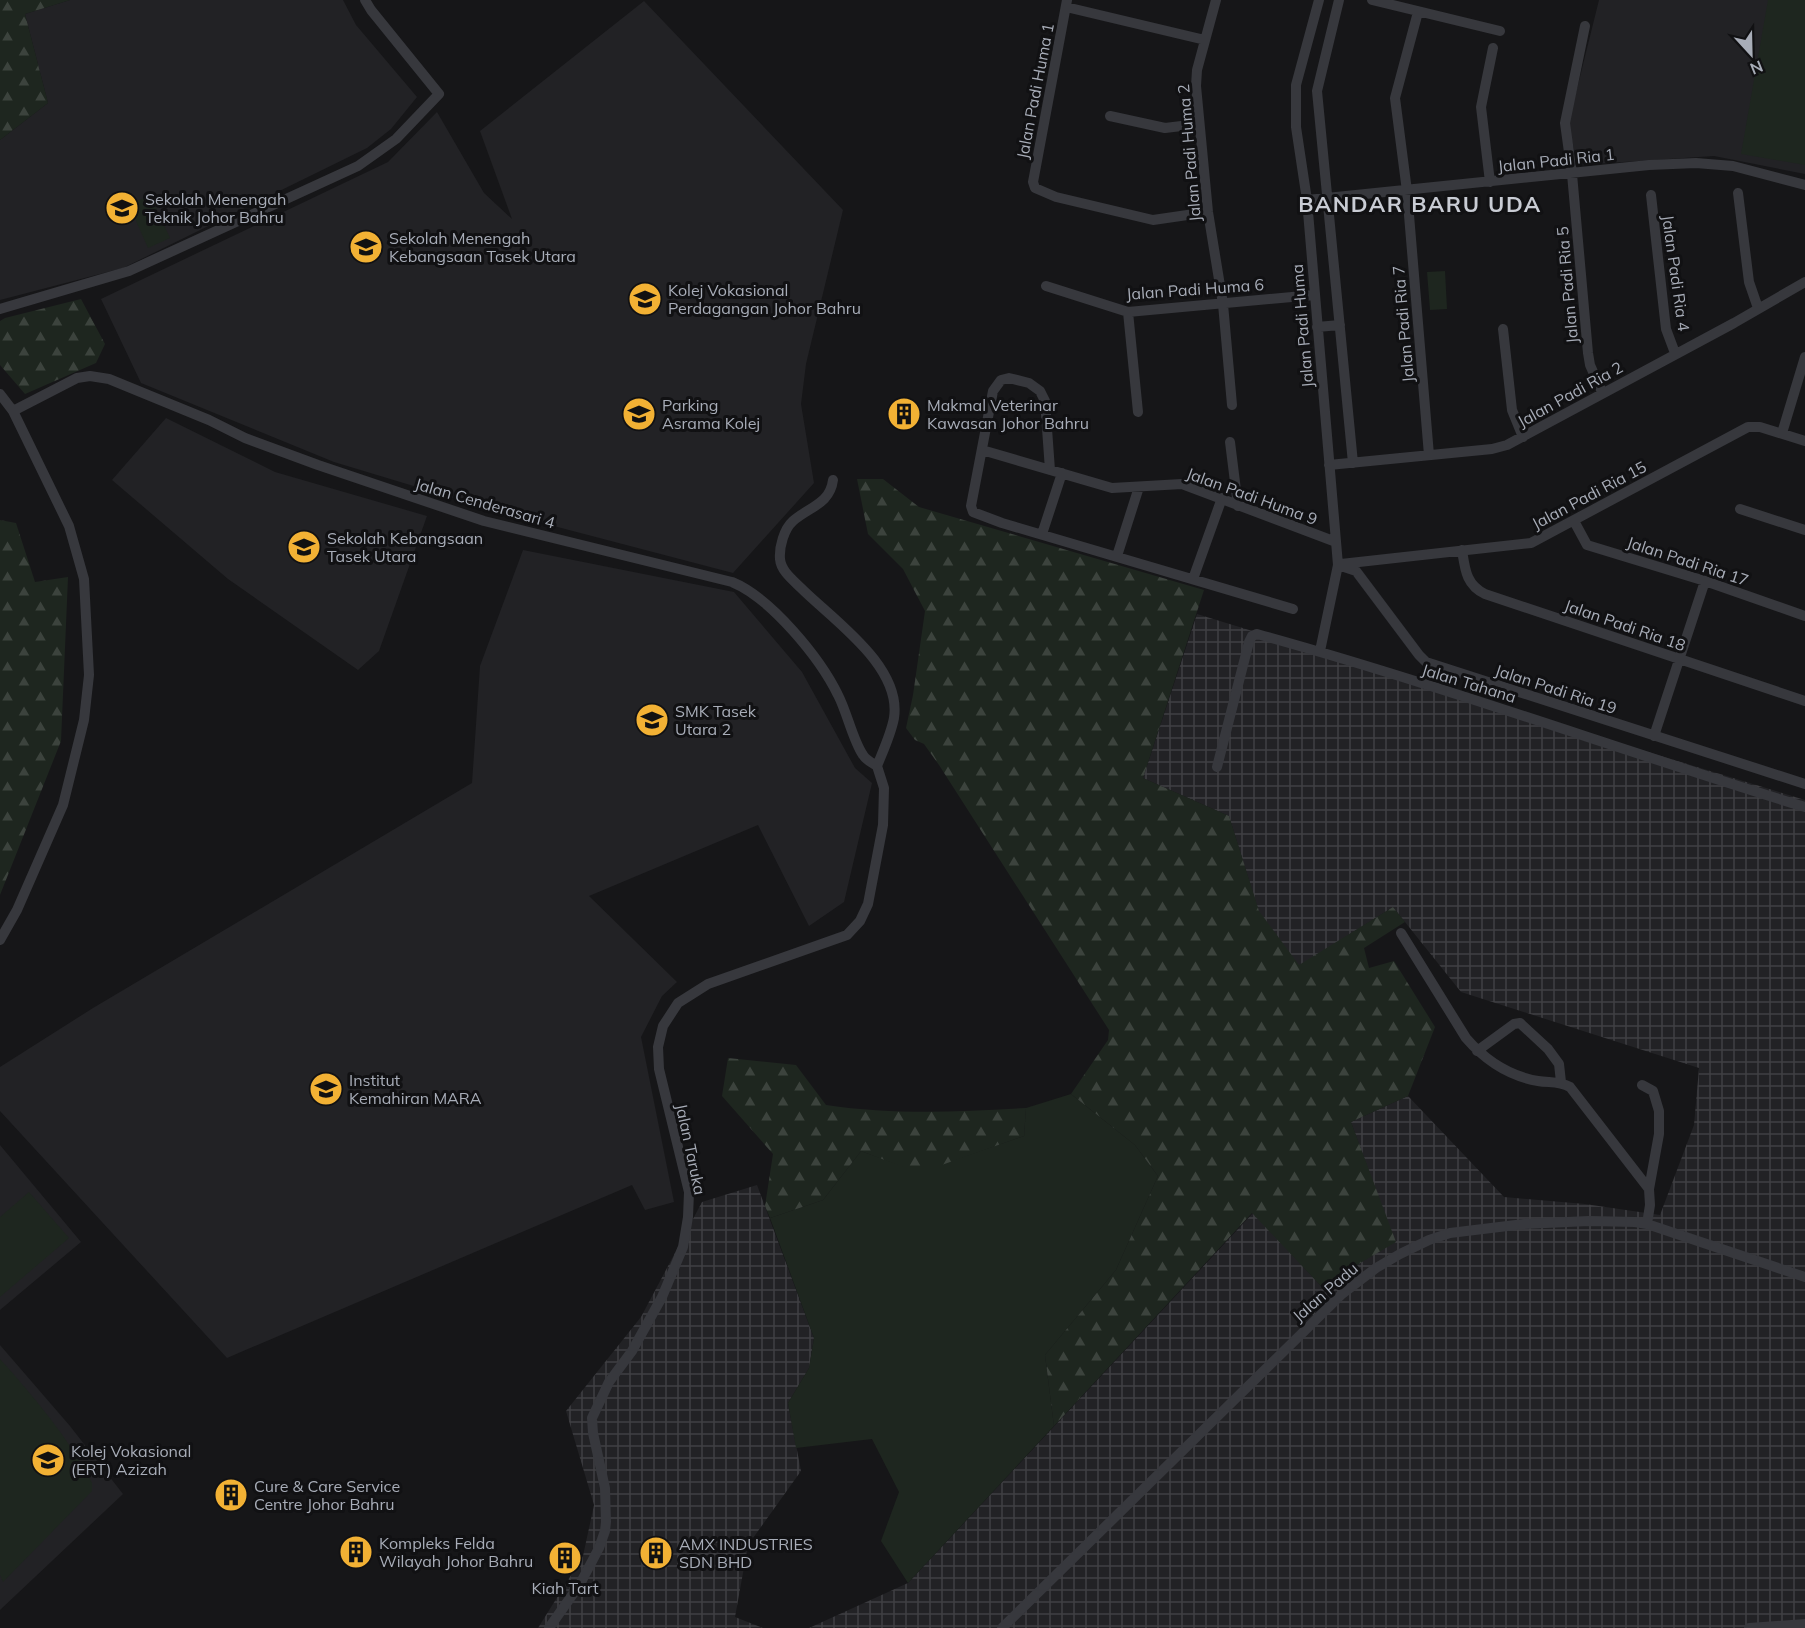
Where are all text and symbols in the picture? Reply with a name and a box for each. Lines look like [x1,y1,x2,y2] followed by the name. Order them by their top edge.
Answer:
[1012,21,1058,161] street label: Jalan Padi Huma 1
[1721,24,1781,84] north arrow
[1747,56,1766,79] text: N
[1173,83,1205,223] street label: Jalan Padi Huma 2
[1497,144,1615,176] street label: Jalan Padi Ria 1
[145,189,286,227] place label: Sekolah Menengah Teknik Johor Bahru
[104,190,140,226] school or university icon: Sekolah Menengah Teknik Johor Bahru
[1298,190,1542,218] district label: BANDAR BARU UDA
[1658,214,1694,333] street label: Jalan Padi Ria 4
[1552,226,1582,344] street label: Jalan Padi Ria 5
[389,228,576,266] place label: Sekolah Menengah Kebangsaan Tasek Utara
[348,229,384,265] school or university icon: Sekolah Menengah Kebangsaan Tasek Utara
[1287,263,1317,389] street label: Jalan Padi Huma
[1388,265,1418,383] street label: Jalan Padi Ria 7
[1125,274,1265,304] street label: Jalan Padi Huma 6
[668,280,861,318] place label: Kolej Vokasional Perdagangan Johor Bahru
[627,281,663,317] school or university icon: Kolej Vokasional Perdagangan Johor Bahru
[1514,357,1626,431] street label: Jalan Padi Ria 2
[662,395,760,433] place label: Parking Asrama Kolej
[927,395,1089,433] place label: Makmal Veterinar Kawasan Johor Bahru
[621,396,657,432] school or university icon: Parking Asrama Kolej
[886,396,922,432] building icon: Makmal Veterinar Kawasan Johor Bahru
[1528,456,1650,534] street label: Jalan Padi Ria 15
[1184,463,1320,529] street label: Jalan Padi Huma 9
[413,473,558,533] street label: Jalan Cenderasari 4
[327,528,483,566] place label: Sekolah Kebangsaan Tasek Utara
[286,529,322,565] school or university icon: Sekolah Kebangsaan Tasek Utara
[1625,532,1751,590] street label: Jalan Padi Ria 17
[1562,595,1688,655] street label: Jalan Padi Ria 18
[1419,659,1519,707] street label: Jalan Tahana
[1493,660,1619,718] street label: Jalan Padi Ria 19
[675,701,757,739] place label: SMK Tasek Utara 2
[634,702,670,738] school or university icon: SMK Tasek Utara 2
[349,1070,482,1108] place label: Institut Kemahiran MARA
[308,1071,344,1107] school or university icon: Institut Kemahiran MARA
[672,1102,710,1196] street label: Jalan Taruka
[1288,1258,1362,1326] street label: Jalan Padu
[71,1441,191,1479] place label: Kolej Vokasional (ERT) Azizah
[30,1442,66,1478] school or university icon: Kolej Vokasional (ERT) Azizah
[254,1476,400,1514] place label: Cure & Care Service Centre Johor Bahru
[213,1477,249,1513] building icon: Cure & Care Service Centre Johor Bahru
[379,1533,533,1571] place label: Kompleks Felda Wilayah Johor Bahru
[338,1534,374,1570] building icon: Kompleks Felda Wilayah Johor Bahru
[679,1534,813,1572] place label: AMX INDUSTRIES SDN BHD
[638,1535,674,1571] building icon: AMX INDUSTRIES SDN BHD
[547,1540,583,1576] building icon: Kiah Tart
[532,1578,599,1598] place label: Kiah Tart

